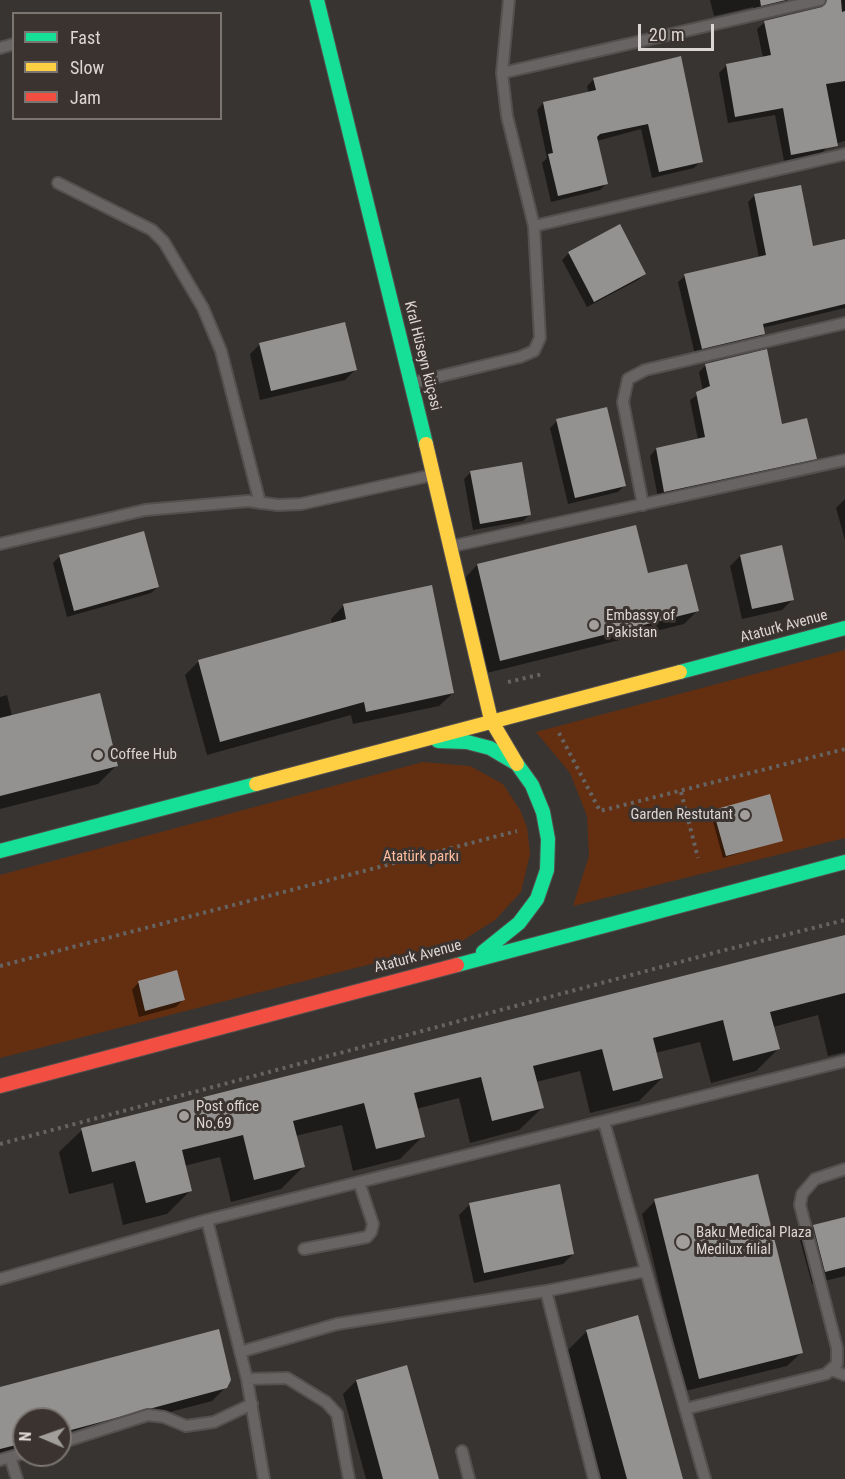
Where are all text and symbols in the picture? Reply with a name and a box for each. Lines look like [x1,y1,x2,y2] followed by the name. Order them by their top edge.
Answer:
[12,12,222,120] legend
[641,12,718,50] scale bar
[649,24,684,45] text: 20 m
[70,27,101,48] text: Fast
[70,57,104,78] text: Slow
[70,87,101,108] text: Jam
[400,299,444,413] street label: Kral Hüseyn küçəsi
[606,607,675,642] place label: Embassy of Pakistan
[738,607,830,647] street label: Ataturk Avenue
[587,618,601,632] marker: Embassy of Pakistan
[110,746,177,764] place label: Coffee Hub
[91,748,105,762] marker: Coffee Hub
[630,806,733,824] place label: Garden Restutant
[738,808,752,822] marker: Garden Restutant
[383,848,459,866] park label: Atatürk parkı
[372,937,464,977] street label: Ataturk Avenue
[196,1098,259,1133] place label: Post office No.69
[177,1109,191,1123] marker: Post office No.69
[696,1224,812,1259] place label: Baku Medical Plaza Medilux filial
[674,1233,692,1251] marker: Baku Medical Plaza Medilux filial
[12,1407,72,1467] north arrow
[16,1431,35,1442] text: N

